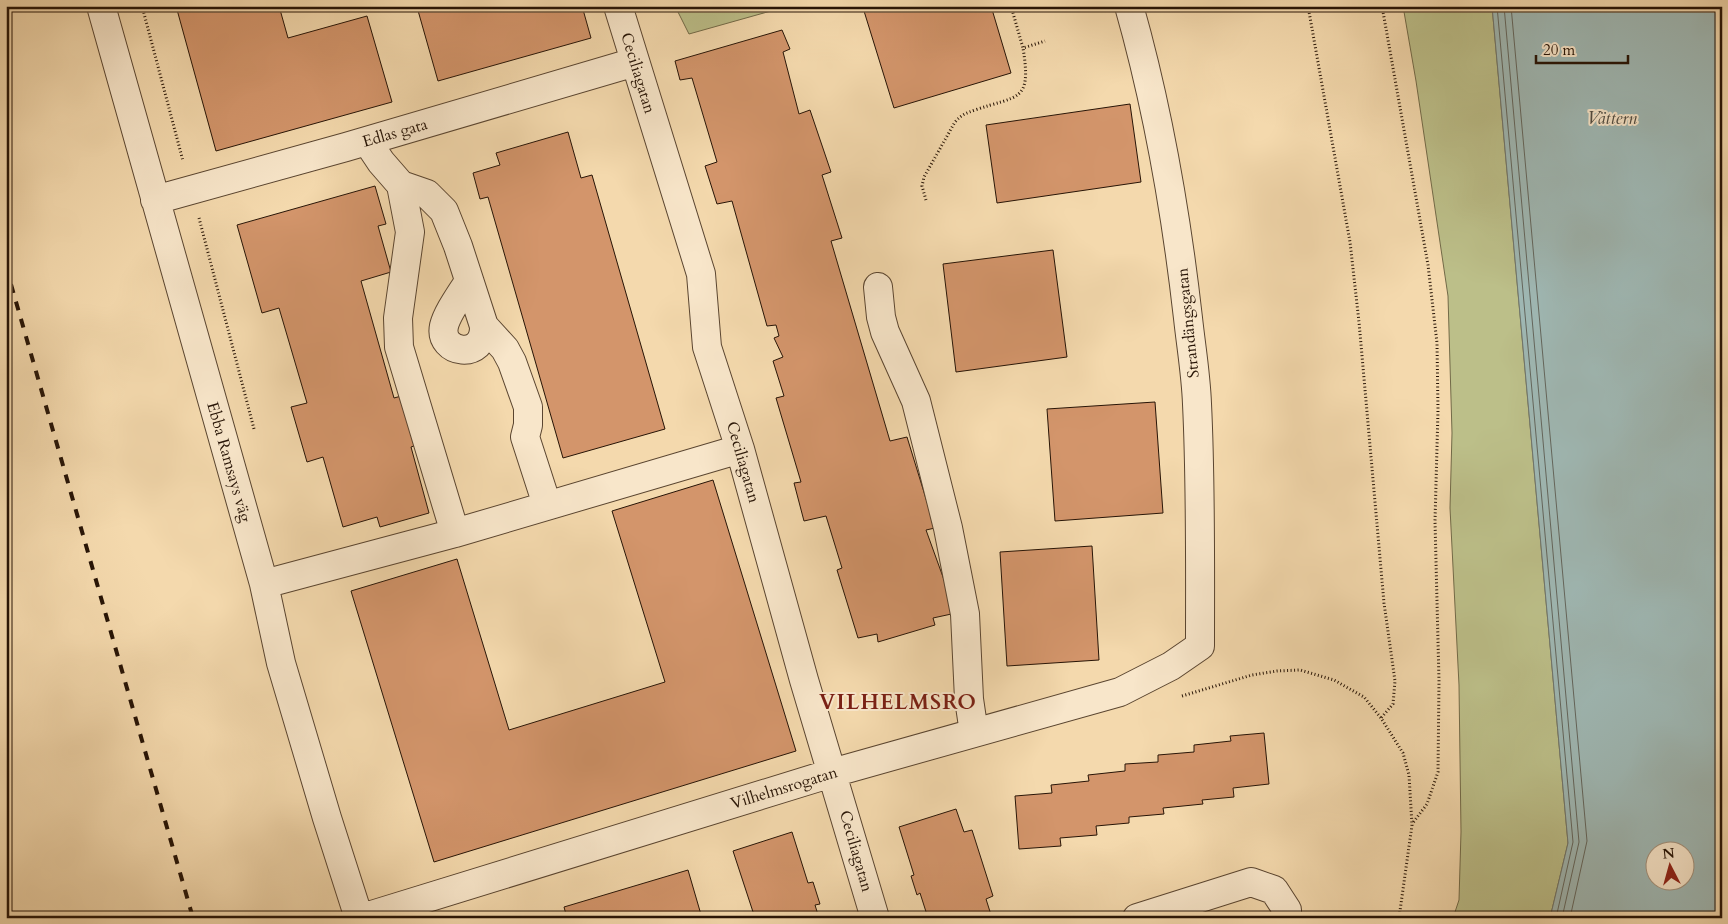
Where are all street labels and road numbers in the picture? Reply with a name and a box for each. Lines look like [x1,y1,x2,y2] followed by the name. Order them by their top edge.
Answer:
[615,30,661,116] street label: Ceciliagatan
[360,113,430,153] street label: Edlas gata
[1171,267,1205,379] street label: Strandängsgatan
[201,399,257,525] street label: Ebba Ramsays väg
[721,419,765,505] street label: Ceciliagatan
[728,761,840,815] street label: Vilhelmsrogatan
[834,808,878,894] street label: Ceciliagatan

